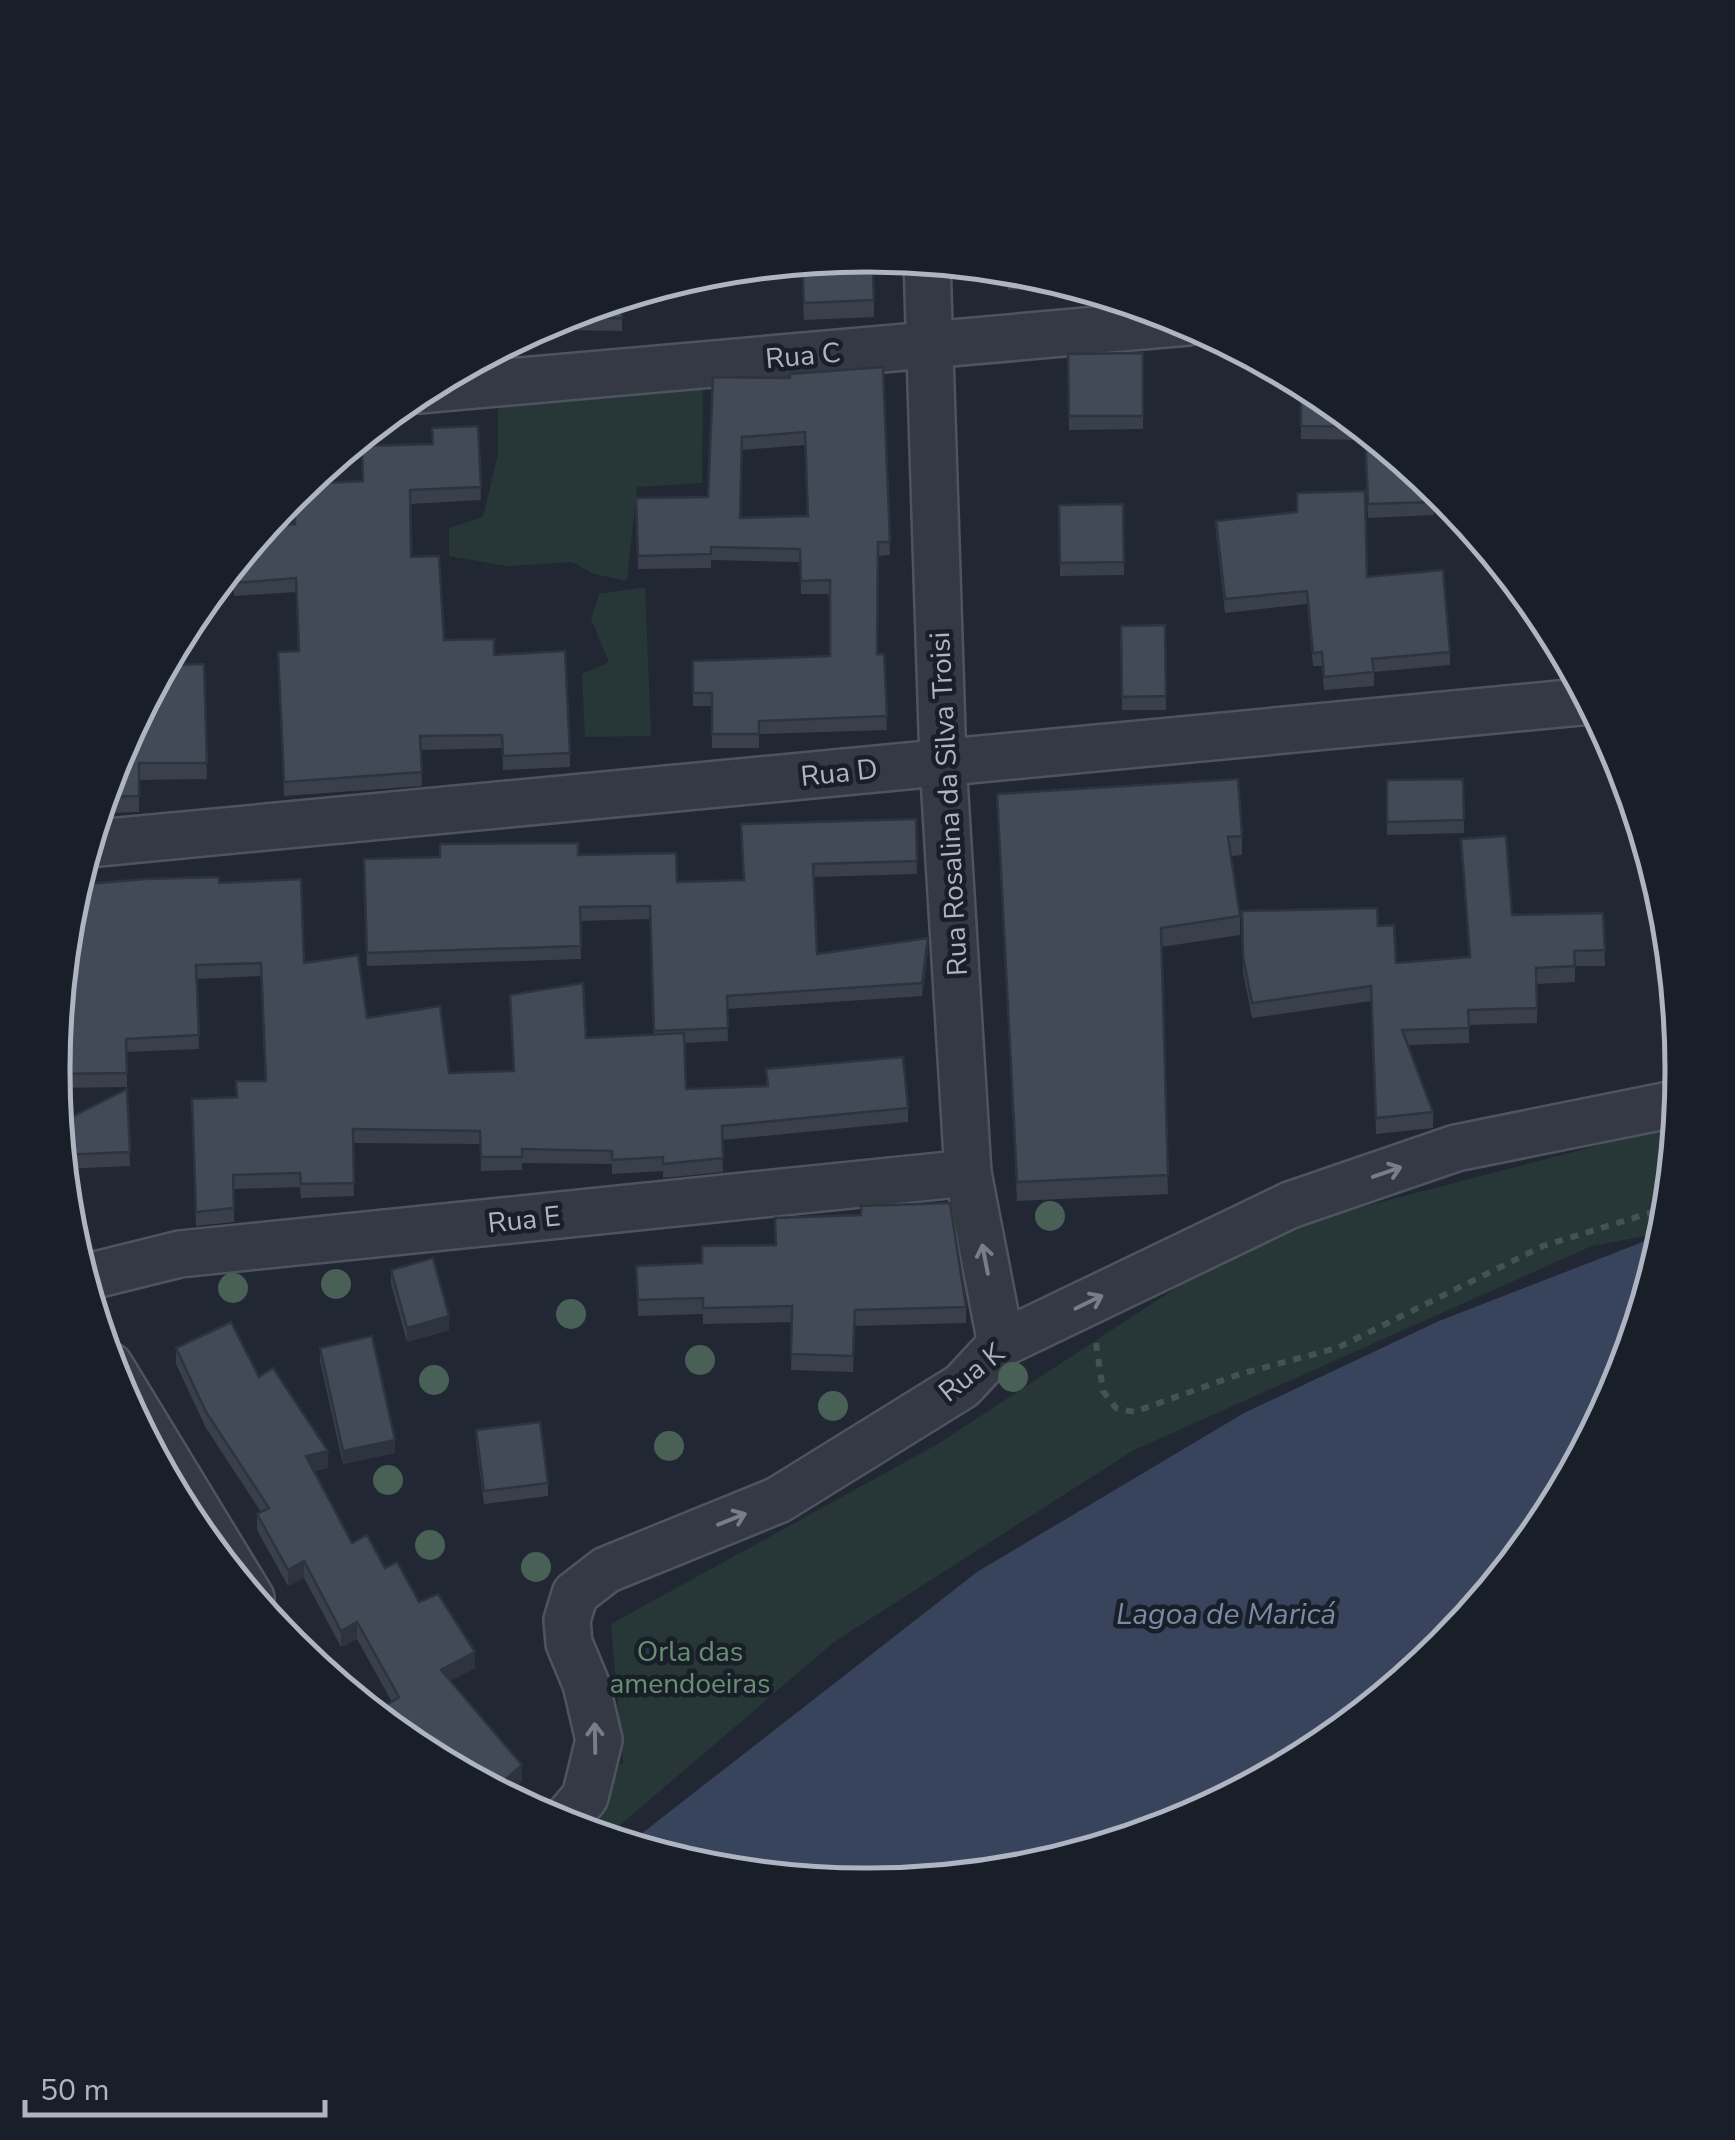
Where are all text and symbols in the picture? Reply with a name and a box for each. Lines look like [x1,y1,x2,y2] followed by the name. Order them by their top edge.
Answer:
[764,334,842,378] street label: Rua C
[921,631,977,977] street label: Rua Rosalina da Silva Troisi
[799,750,880,796] street label: Rua D
[1370,1162,1401,1180] one-way arrow
[486,1197,562,1243] street label: Rua E
[974,1244,993,1276] one-way arrow
[1073,1291,1103,1310] one-way arrow
[931,1334,1013,1411] street label: Rua K
[717,1509,747,1527] one-way arrow
[1116,1594,1336,1635] water label: Lagoa de Maricá
[609,1633,771,1703] park label: Orla das amendoeiras
[586,1722,605,1755] one-way arrow
[25,2055,325,2117] scale bar
[40,2070,109,2111] text: 50 m

